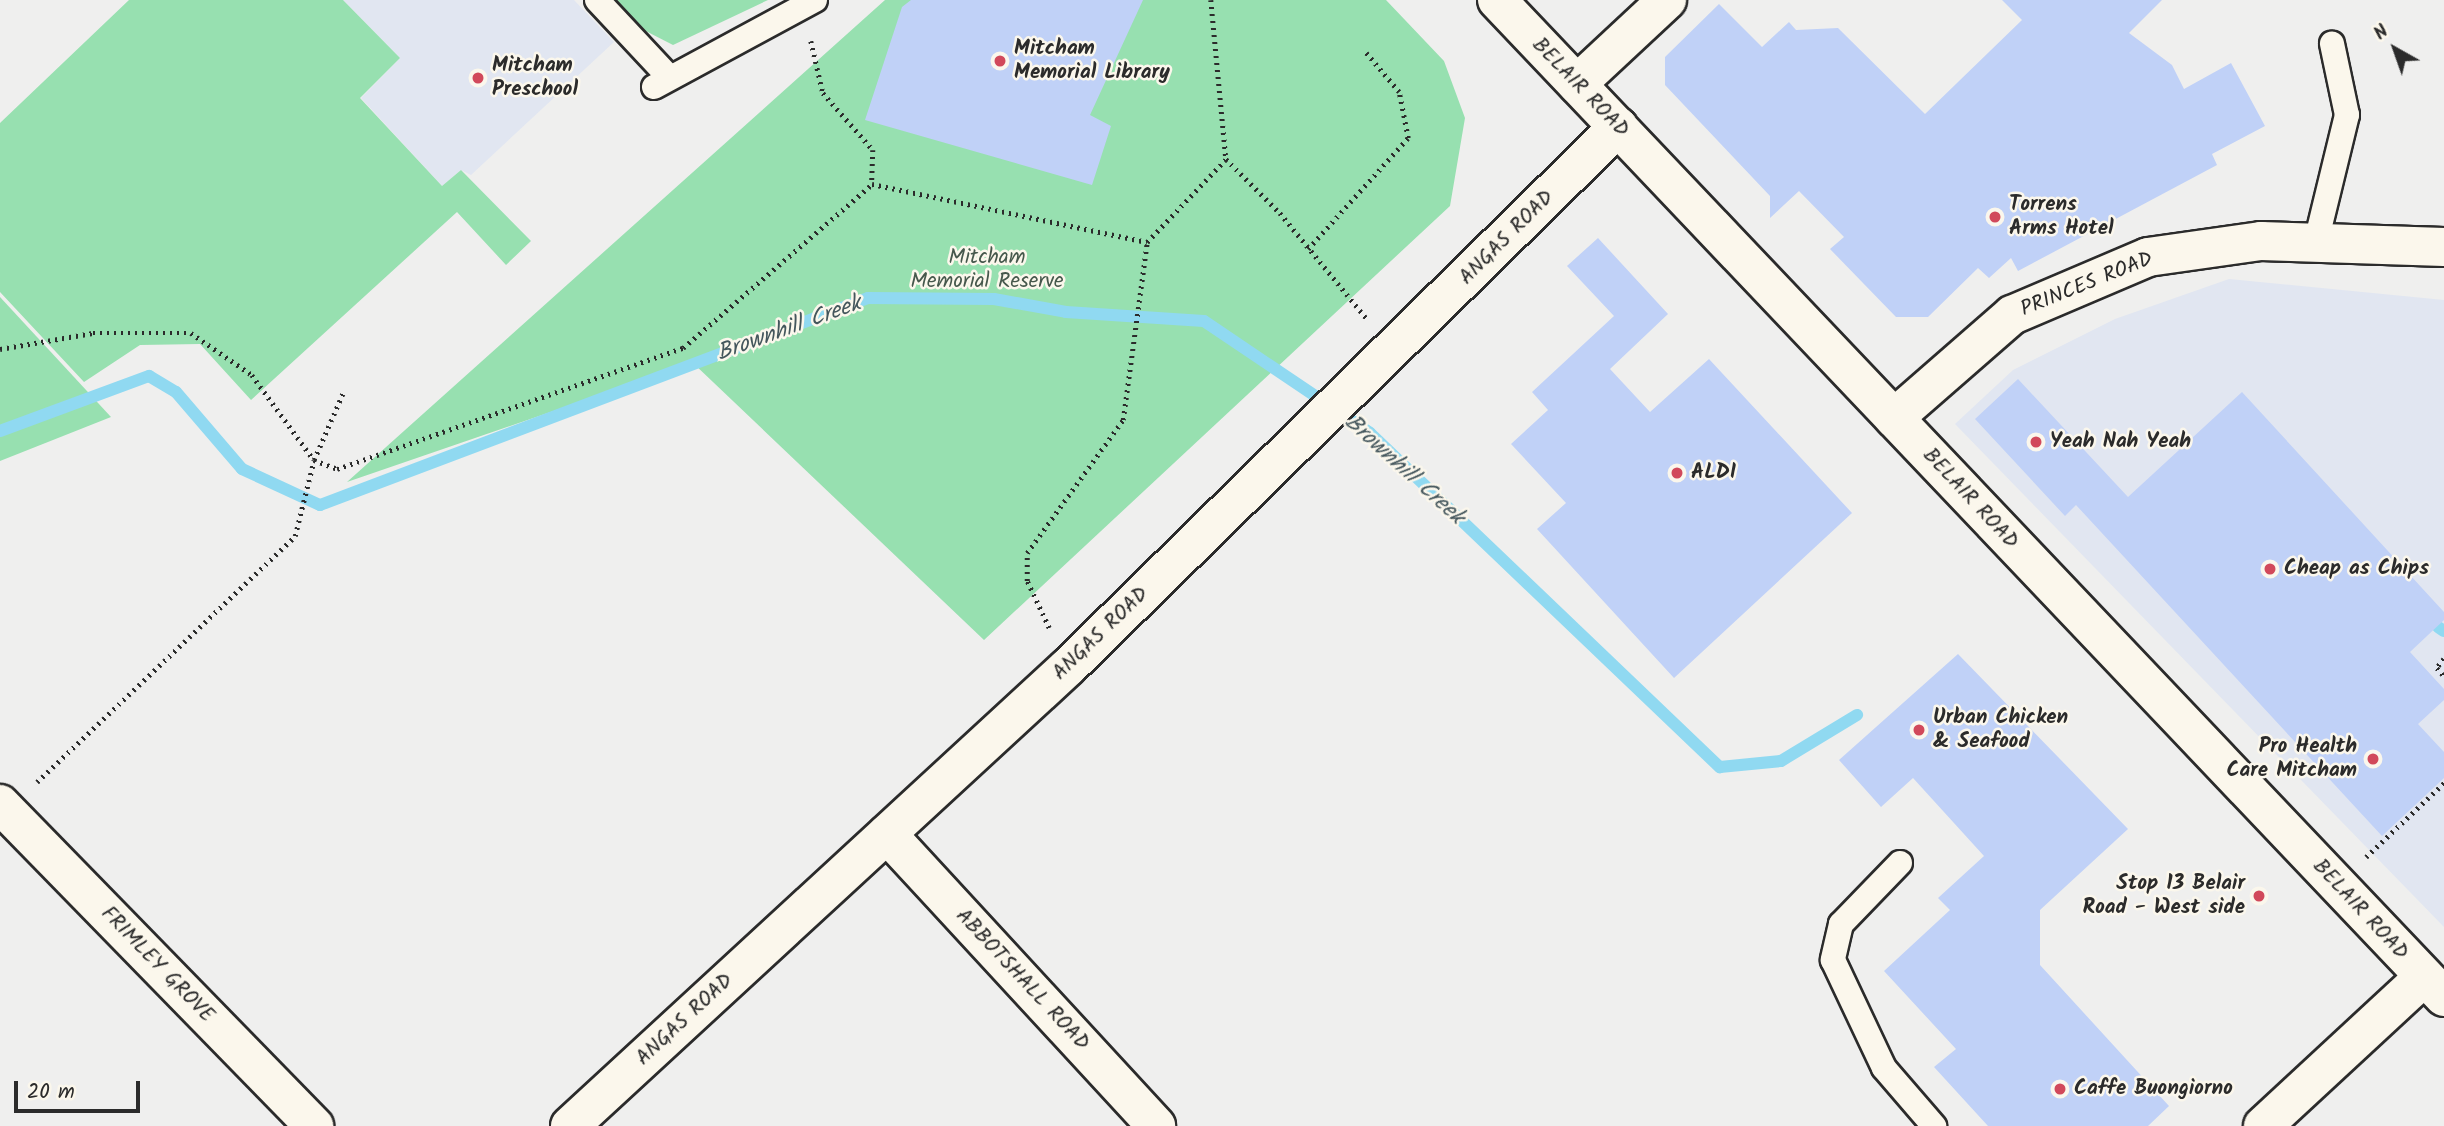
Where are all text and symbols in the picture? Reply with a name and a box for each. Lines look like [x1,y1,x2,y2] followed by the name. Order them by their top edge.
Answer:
[2360,14,2430,84] north arrow
[2367,18,2396,48] text: N
[1526,33,1634,143] street label: BELAIR ROAD
[1014,36,1170,86] place label: Mitcham Memorial Library
[492,53,578,103] place label: Mitcham Preschool
[992,53,1008,69] marker: Mitcham Memorial Library
[470,70,486,86] marker: Mitcham Preschool
[1454,185,1560,291] street label: ANGAS ROAD
[2009,192,2113,242] place label: Torrens Arms Hotel
[1987,209,2003,225] marker: Torrens Arms Hotel
[911,245,1063,295] park label: Mitcham Memorial Reserve
[2017,247,2157,323] street label: PRINCES ROAD
[713,290,865,368] water label: Brownhill Creek
[1338,409,1470,531] water label: Brownhill Creek
[2050,429,2191,455] place label: Yeah Nah Yeah
[2028,434,2044,450] marker: Yeah Nah Yeah
[1917,443,2023,555] street label: BELAIR ROAD
[1691,460,1736,486] place label: ALDI
[1669,465,1685,481] marker: ALDI
[2284,556,2429,582] place label: Cheap as Chips
[2262,561,2278,577] marker: Cheap as Chips
[1048,582,1154,686] street label: ANGAS ROAD
[1933,705,2068,755] place label: Urban Chicken & Seafood
[1911,722,1927,738] marker: Urban Chicken & Seafood
[2227,734,2357,784] place label: Pro Health Care Mitcham
[2363,749,2383,769] marker: Pro Health Care Mitcham
[2307,854,2413,966] street label: BELAIR ROAD
[2083,871,2245,921] place label: Stop 13 Belair Road - West side
[2251,888,2267,904] marker: Stop 13 Belair Road - West side
[95,902,219,1028] street label: FRIMLEY GROVE
[950,904,1094,1056] street label: ABBOTSHALL ROAD
[631,969,739,1071] street label: ANGAS ROAD
[18,1066,144,1110] scale bar
[27,1076,75,1109] text: 20 m
[2074,1076,2233,1102] place label: Caffe Buongiorno
[2052,1081,2068,1097] marker: Caffe Buongiorno

